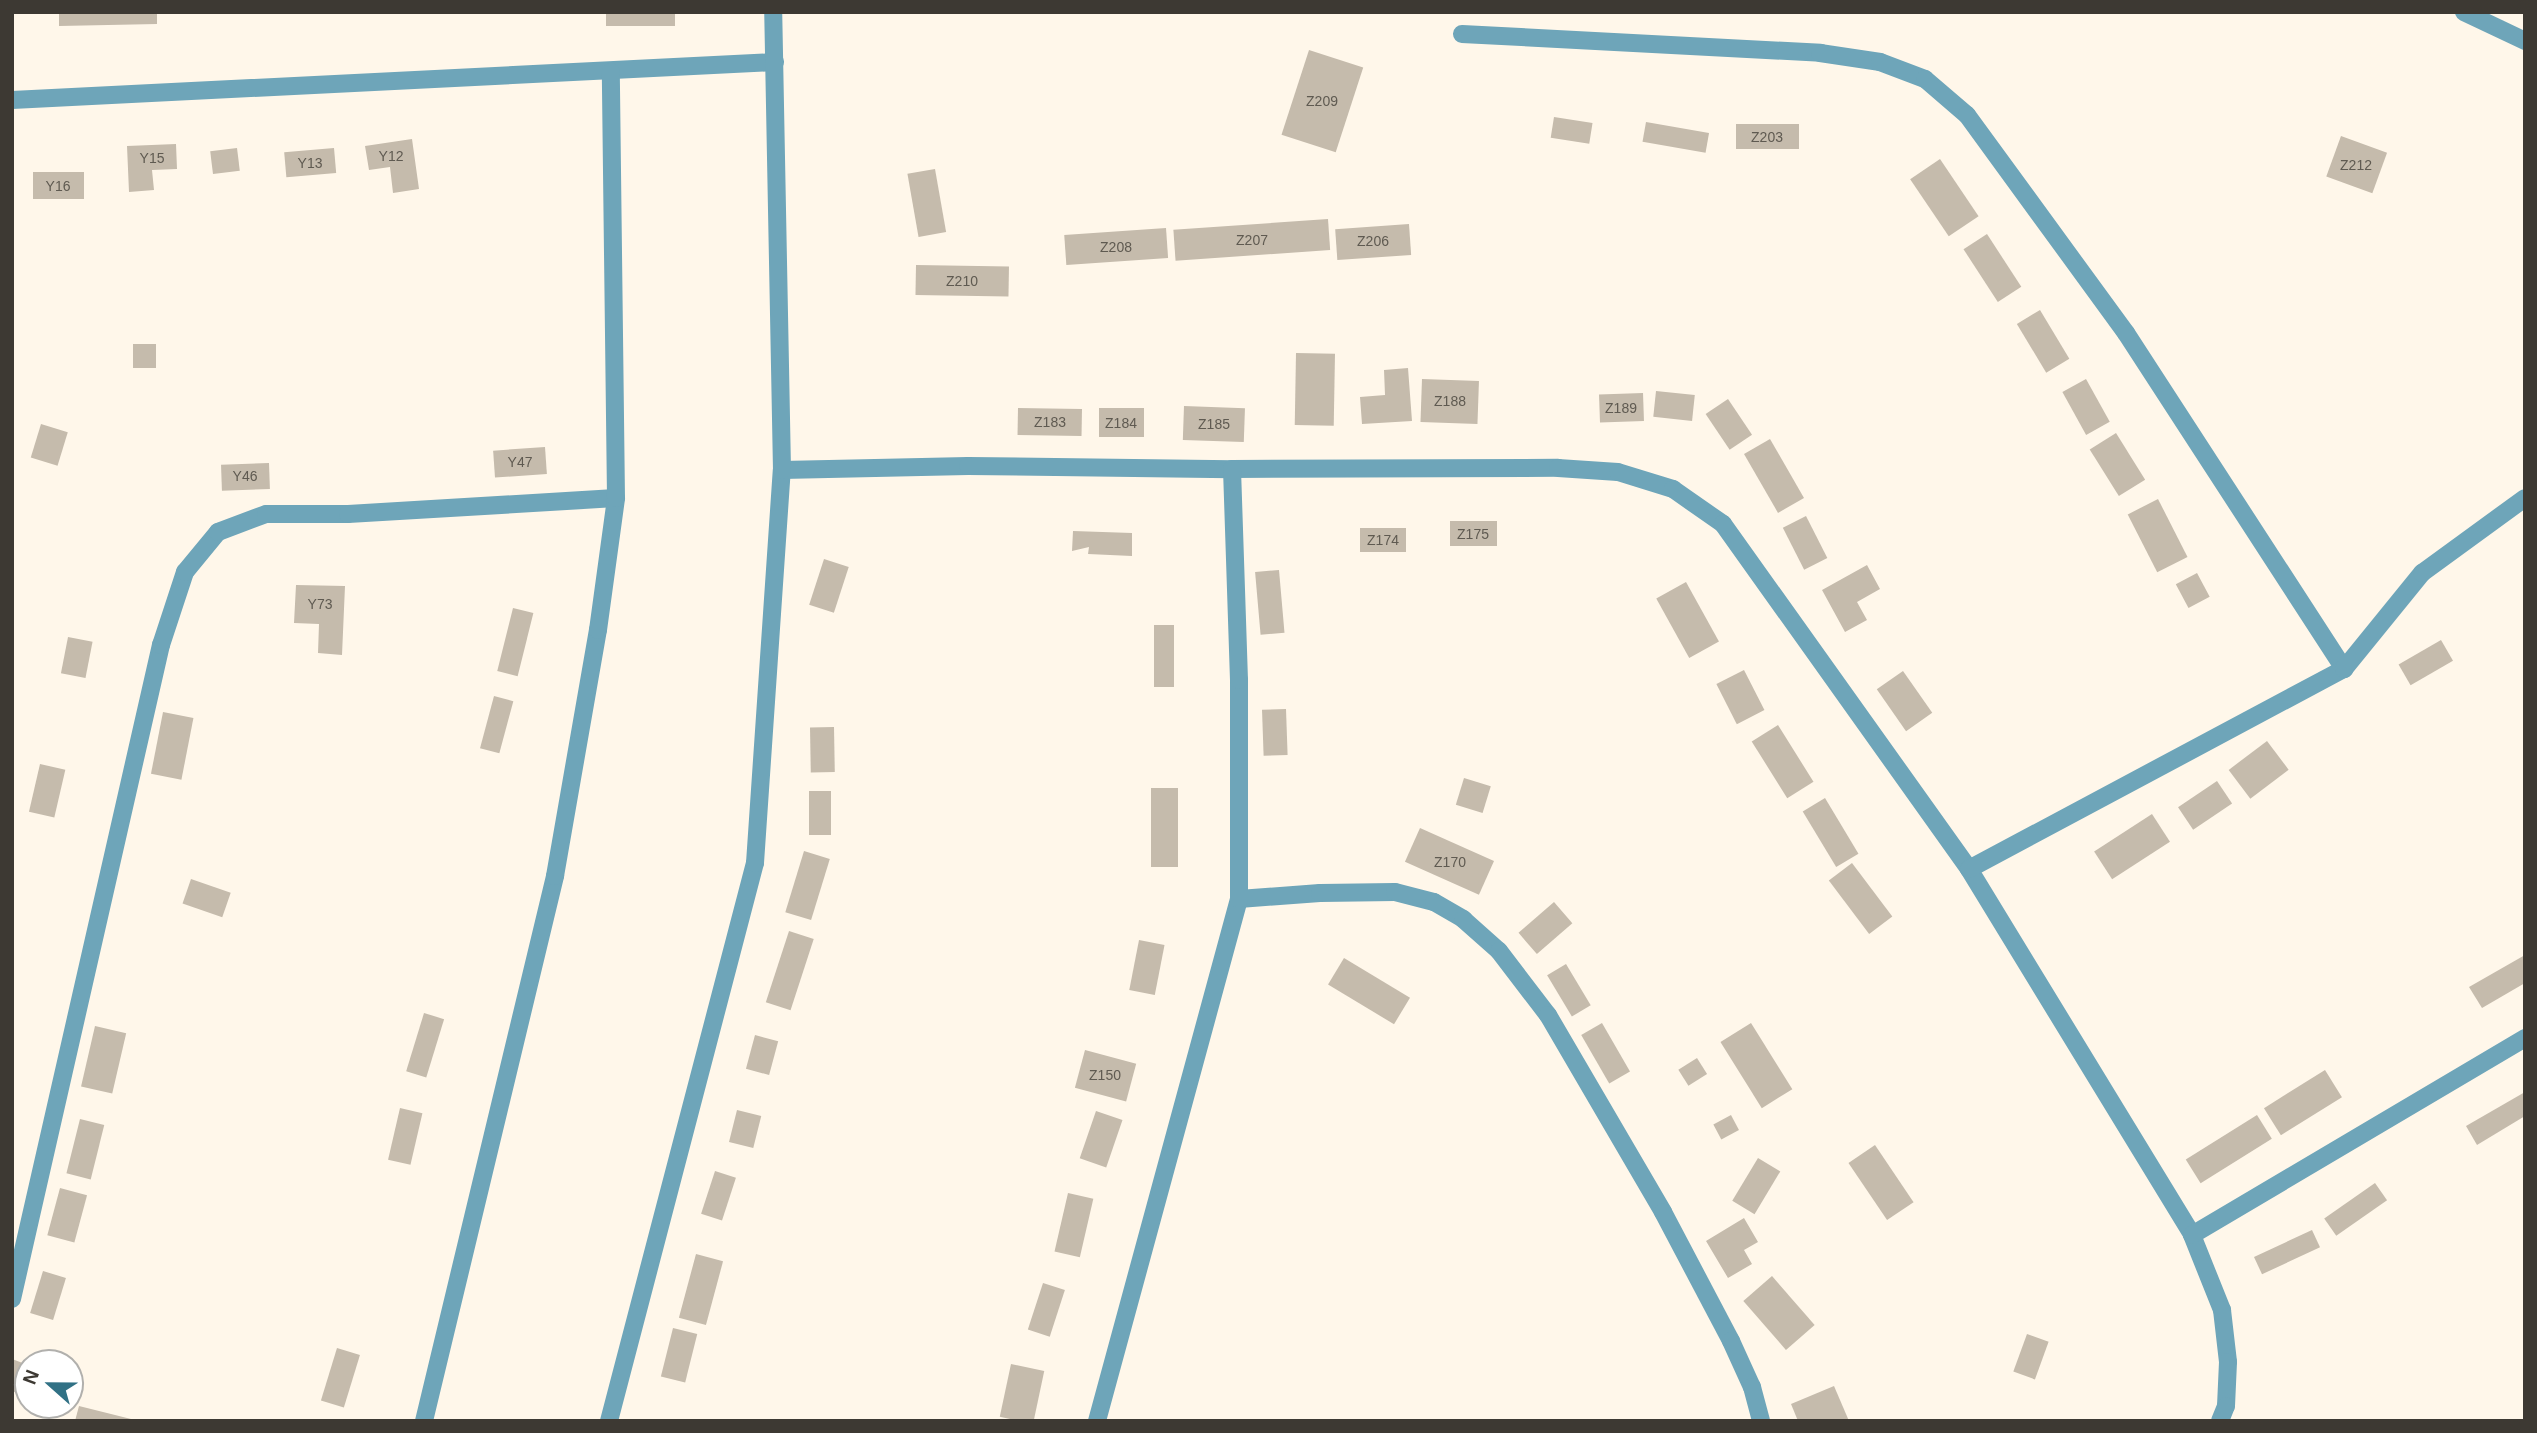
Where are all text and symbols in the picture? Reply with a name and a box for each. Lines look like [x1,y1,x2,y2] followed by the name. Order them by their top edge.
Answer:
[1306,93,1338,109] house number: Z209
[1751,129,1783,145] house number: Z203
[379,148,403,164] house number: Y12
[140,150,164,166] house number: Y15
[298,155,322,171] house number: Y13
[2340,157,2372,173] house number: Z212
[46,178,70,194] house number: Y16
[1236,232,1268,248] house number: Z207
[1357,233,1389,249] house number: Z206
[1100,239,1132,255] house number: Z208
[946,273,978,289] house number: Z210
[1434,393,1466,409] house number: Z188
[1605,400,1637,416] house number: Z189
[1034,414,1066,430] house number: Z183
[1105,415,1137,431] house number: Z184
[1198,416,1230,432] house number: Z185
[508,454,532,470] house number: Y47
[233,468,257,484] house number: Y46
[1457,526,1489,542] house number: Z175
[1367,532,1399,548] house number: Z174
[308,596,332,612] house number: Y73
[1434,854,1466,870] house number: Z170
[1089,1067,1121,1083] house number: Z150
[14,1349,84,1419] north arrow
[19,1367,43,1387] text: N

